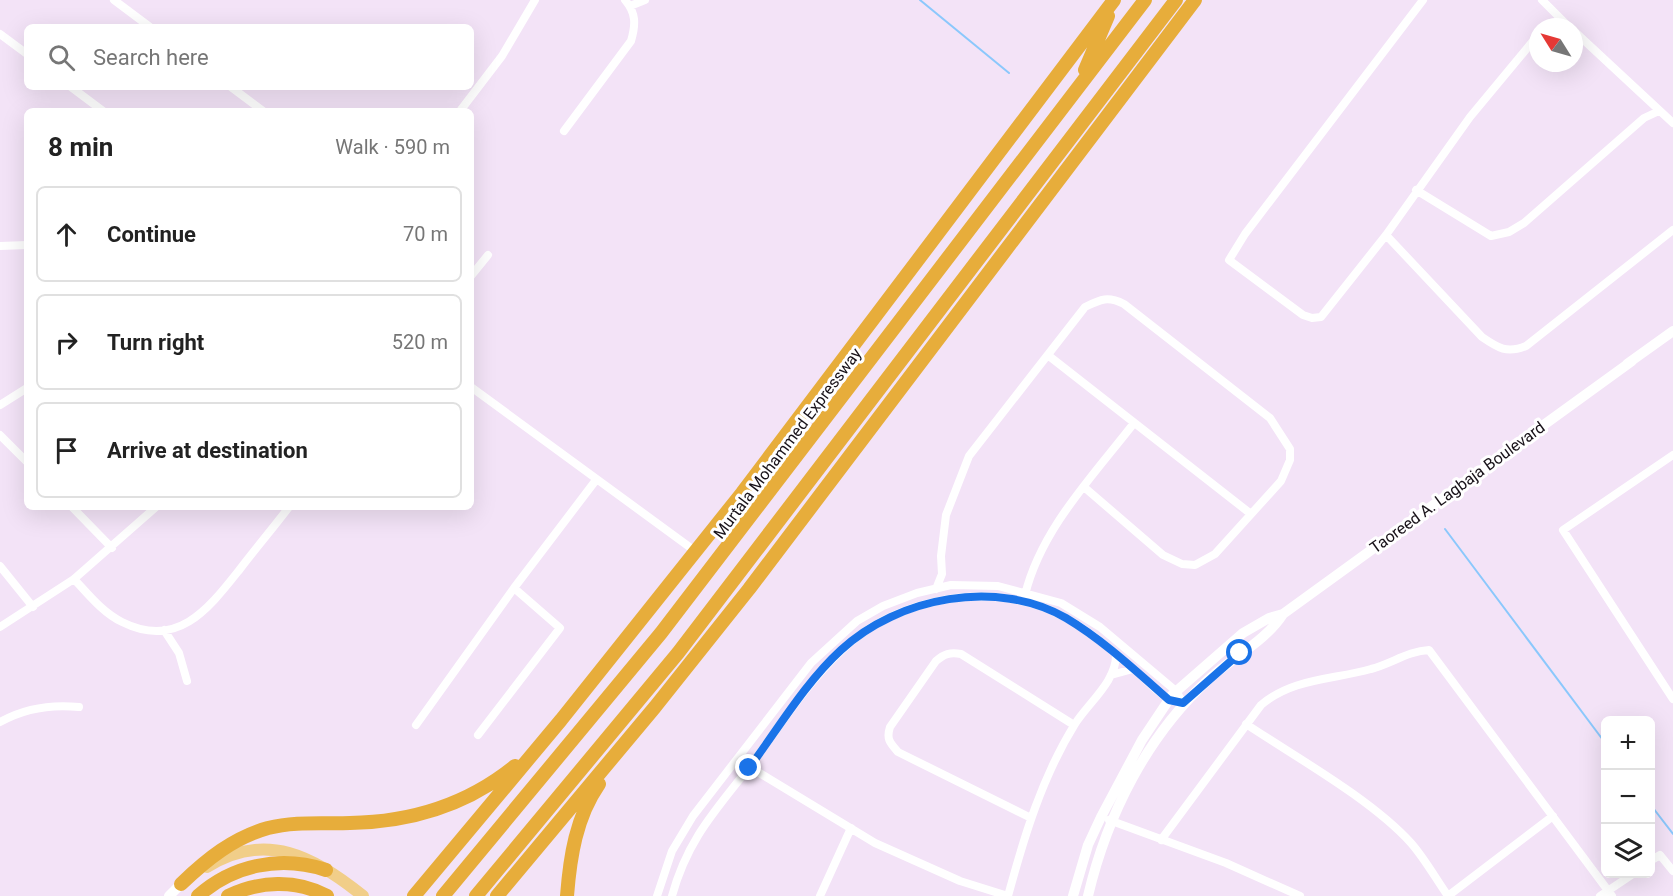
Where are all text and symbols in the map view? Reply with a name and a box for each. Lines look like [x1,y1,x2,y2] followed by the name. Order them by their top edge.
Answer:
[1529,18,1583,72] north arrow
[24,24,474,90] search box
[45,41,78,74] icon: search
[93,45,209,70] text: Search here
[48,132,113,162] text: 8 min
[335,135,450,159] text: Walk · 590 m
[50,218,83,251] icon: ahead
[107,222,196,247] text: Continue
[403,222,448,246] text: 70 m
[50,326,83,359] icon: right
[107,330,204,355] text: Turn right
[392,330,448,354] text: 520 m
[709,344,866,542] street label: Murtala Mohammed Expressway
[1366,418,1549,557] street label: Taoreed A. Lagbaja Boulevard
[50,434,83,467] icon: arrive
[107,438,308,463] text: Arrive at destination
[1226,639,1252,665] route start
[1601,716,1655,878] map controls
[1601,716,1655,770] button: +
[735,754,761,780] route end
[1601,770,1655,824] button: −
[1601,824,1655,878] button: layers

